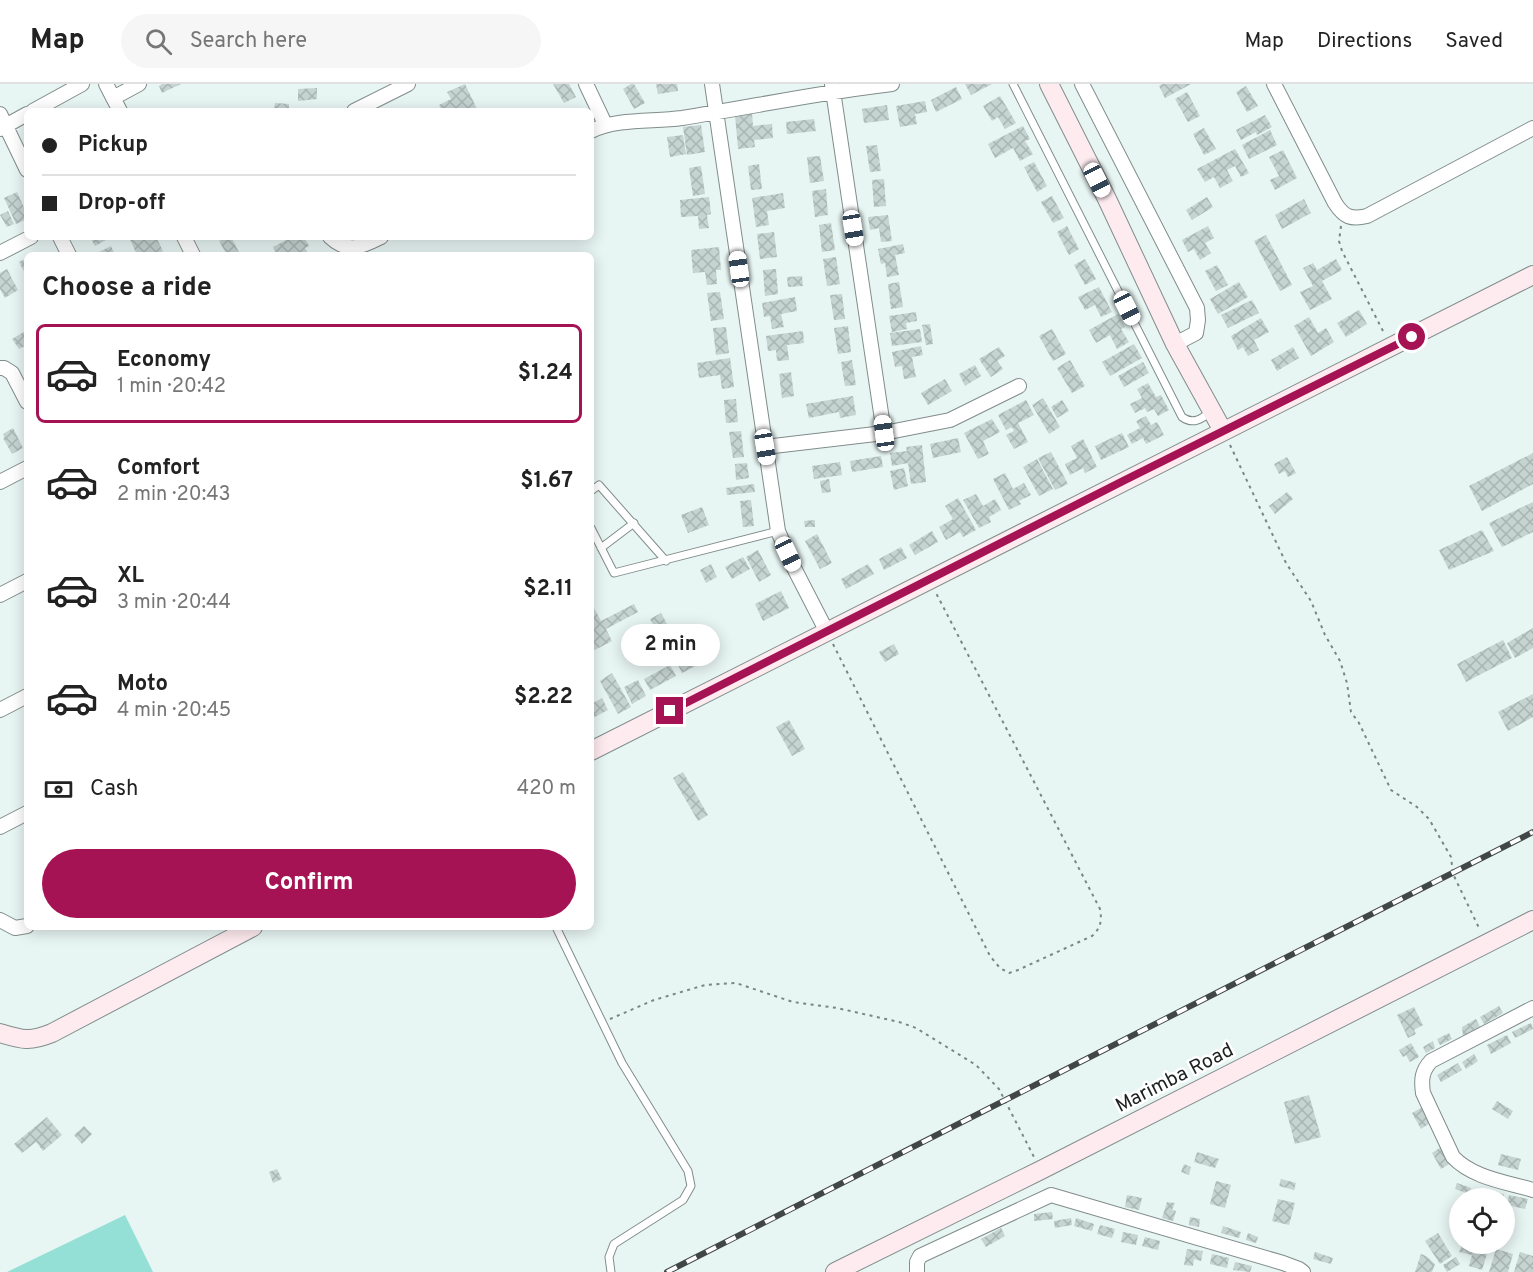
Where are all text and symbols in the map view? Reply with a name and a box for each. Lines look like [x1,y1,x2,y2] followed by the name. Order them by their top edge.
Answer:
[121,14,541,68] search box
[30,23,85,59] text: Map
[142,25,175,58] icon: search
[190,28,307,55] text: Search here
[1244,28,1284,55] text: Map
[1317,28,1412,55] text: Directions
[1445,28,1503,55] text: Saved
[78,132,148,159] text: Pickup
[1081,160,1113,200] car
[78,190,165,217] text: Drop-off
[841,209,865,247] car
[728,250,750,288] car
[42,271,212,305] text: Choose a ride
[1111,288,1143,328] car
[1398,323,1425,350] route start
[45,347,99,401] icon: car
[117,347,211,374] text: Economy
[518,360,573,387] text: $1.24
[117,374,226,400] text: 1 min · 20:42
[873,414,895,452] car
[753,428,777,466] car
[45,455,99,509] icon: car
[117,455,200,482] text: Comfort
[520,468,573,495] text: $1.67
[117,482,231,508] text: 2 min · 20:43
[772,534,804,574] car
[45,563,99,617] icon: car
[117,563,144,590] text: XL
[523,576,573,603] text: $2.11
[117,590,231,616] text: 3 min · 20:44
[620,624,720,666] callout: 2 min
[644,632,697,658] text: 2 min
[45,671,99,725] icon: car
[117,671,168,698] text: Moto
[514,684,573,711] text: $2.22
[656,697,683,724] route end
[117,698,231,724] text: 4 min · 20:45
[42,773,75,806] icon: cash
[90,776,139,803] text: Cash
[517,776,576,802] text: 420 m
[42,849,576,918] button: Confirm
[1112,1038,1238,1120] street label: Marimba Road
[1449,1188,1515,1254] map controls
[1449,1188,1515,1254] button: locate

